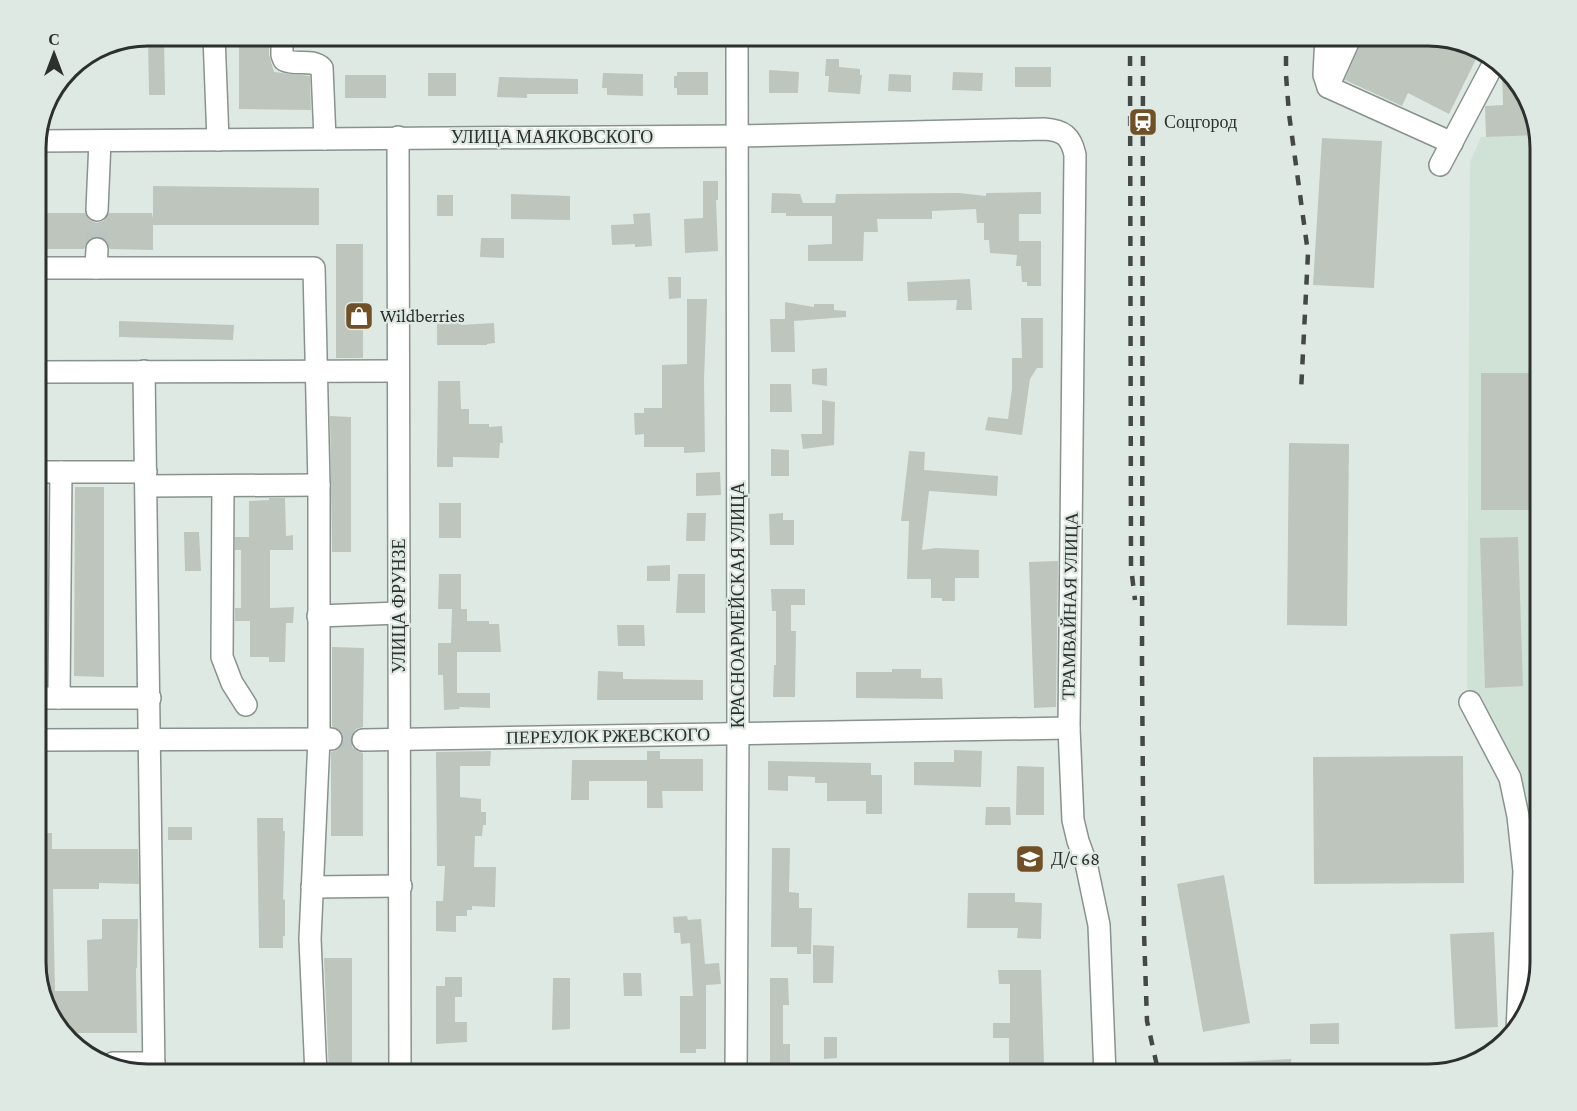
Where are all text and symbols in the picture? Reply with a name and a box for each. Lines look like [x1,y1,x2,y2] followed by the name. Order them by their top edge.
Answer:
[24,24,84,84] north arrow
[48,31,60,48] text: С
[1127,106,1159,138] station icon: Соцгород
[1164,112,1237,132] place label: Соцгород
[451,127,653,147] street label: УЛИЦА МАЯКОВСКОГО
[343,300,375,332] shop icon: Wildberries
[380,306,465,326] place label: Wildberries
[728,482,748,728] street label: КРАСНОАРМЕЙСКАЯ УЛИЦА
[1058,512,1082,700] street label: ТРАМВАЙНАЯ УЛИЦА
[389,539,409,673] street label: УЛИЦА ФРУНЗЕ
[506,724,710,748] street label: ПЕРЕУЛОК РЖЕВСКОГО
[1014,843,1046,875] school or university icon: Д/с 68
[1051,849,1100,869] place label: Д/с 68

